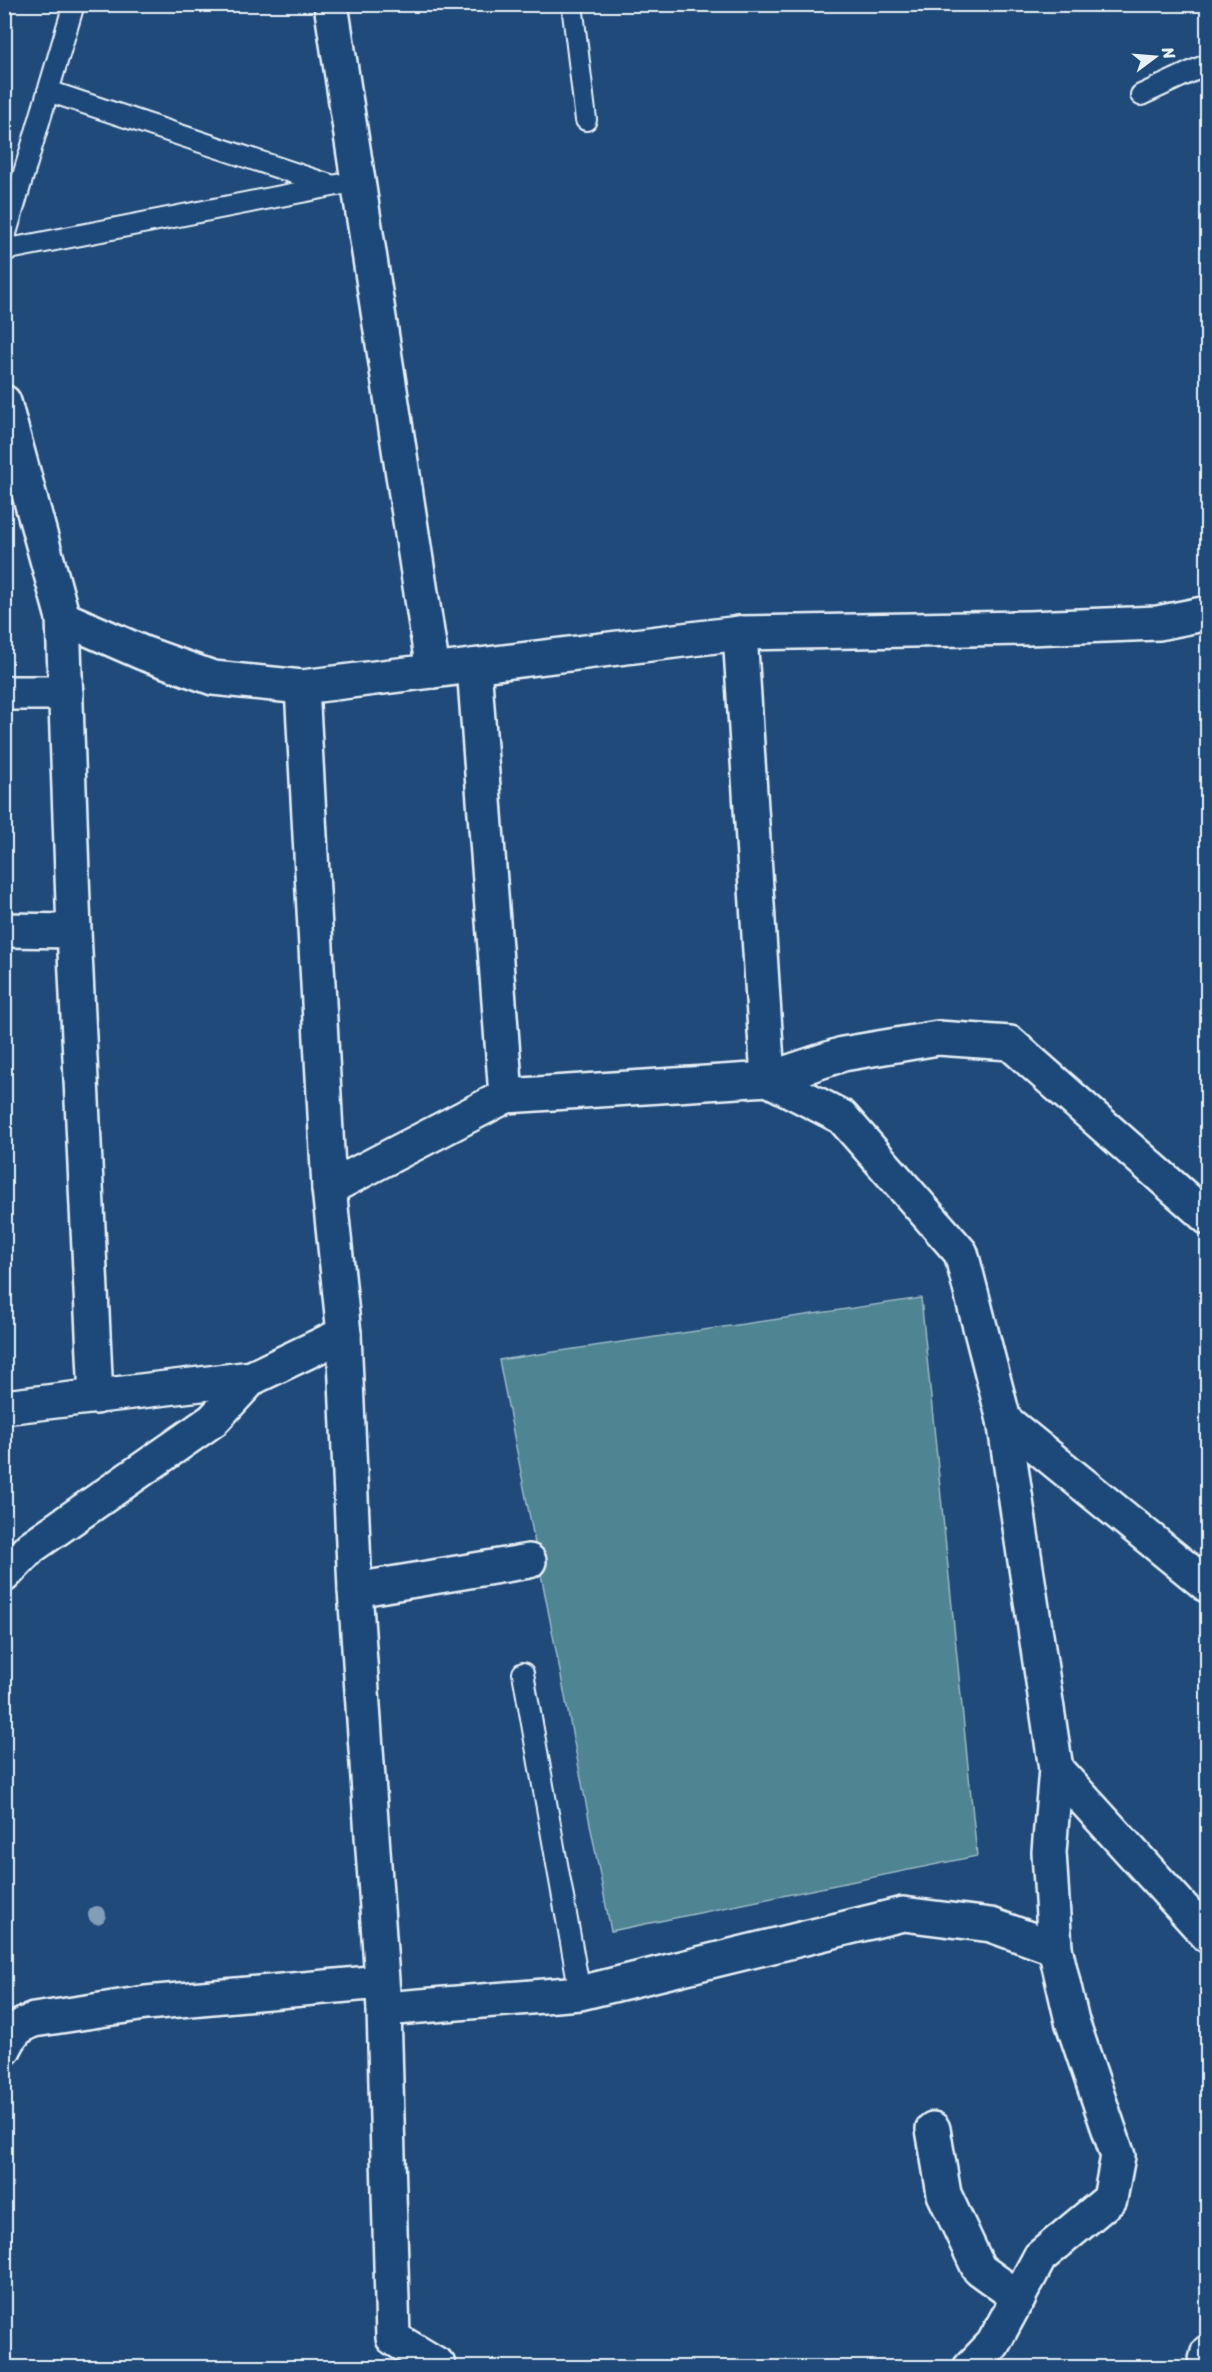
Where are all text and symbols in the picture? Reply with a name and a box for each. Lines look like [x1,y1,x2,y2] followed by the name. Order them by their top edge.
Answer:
[1125,27,1185,87] north arrow
[1153,43,1185,63] text: N

